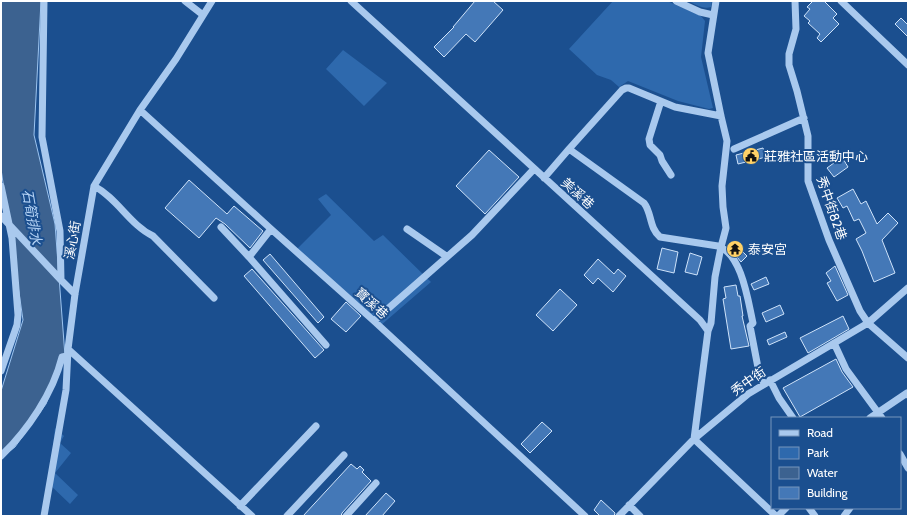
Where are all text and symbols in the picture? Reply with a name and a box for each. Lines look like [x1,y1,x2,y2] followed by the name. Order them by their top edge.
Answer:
[741,146,761,166] public building icon: 莊雅社區活動中心
[764,148,868,164] place label: 莊雅社區活動中心
[558,174,598,212] street label: 美溪巷
[814,174,850,242] street label: 秀中街82巷
[18,188,46,247] water label: 石筍排水
[61,219,83,261] street label: 溪心街
[725,239,745,259] temple icon: 泰安宮
[748,241,787,257] place label: 泰安宮
[352,284,392,322] street label: 寶溪巷
[727,363,769,399] street label: 秀中街
[771,417,901,509] legend
[807,425,833,440] text: Road
[807,445,829,460] text: Park
[807,465,838,480] text: Water
[807,485,849,500] text: Building

